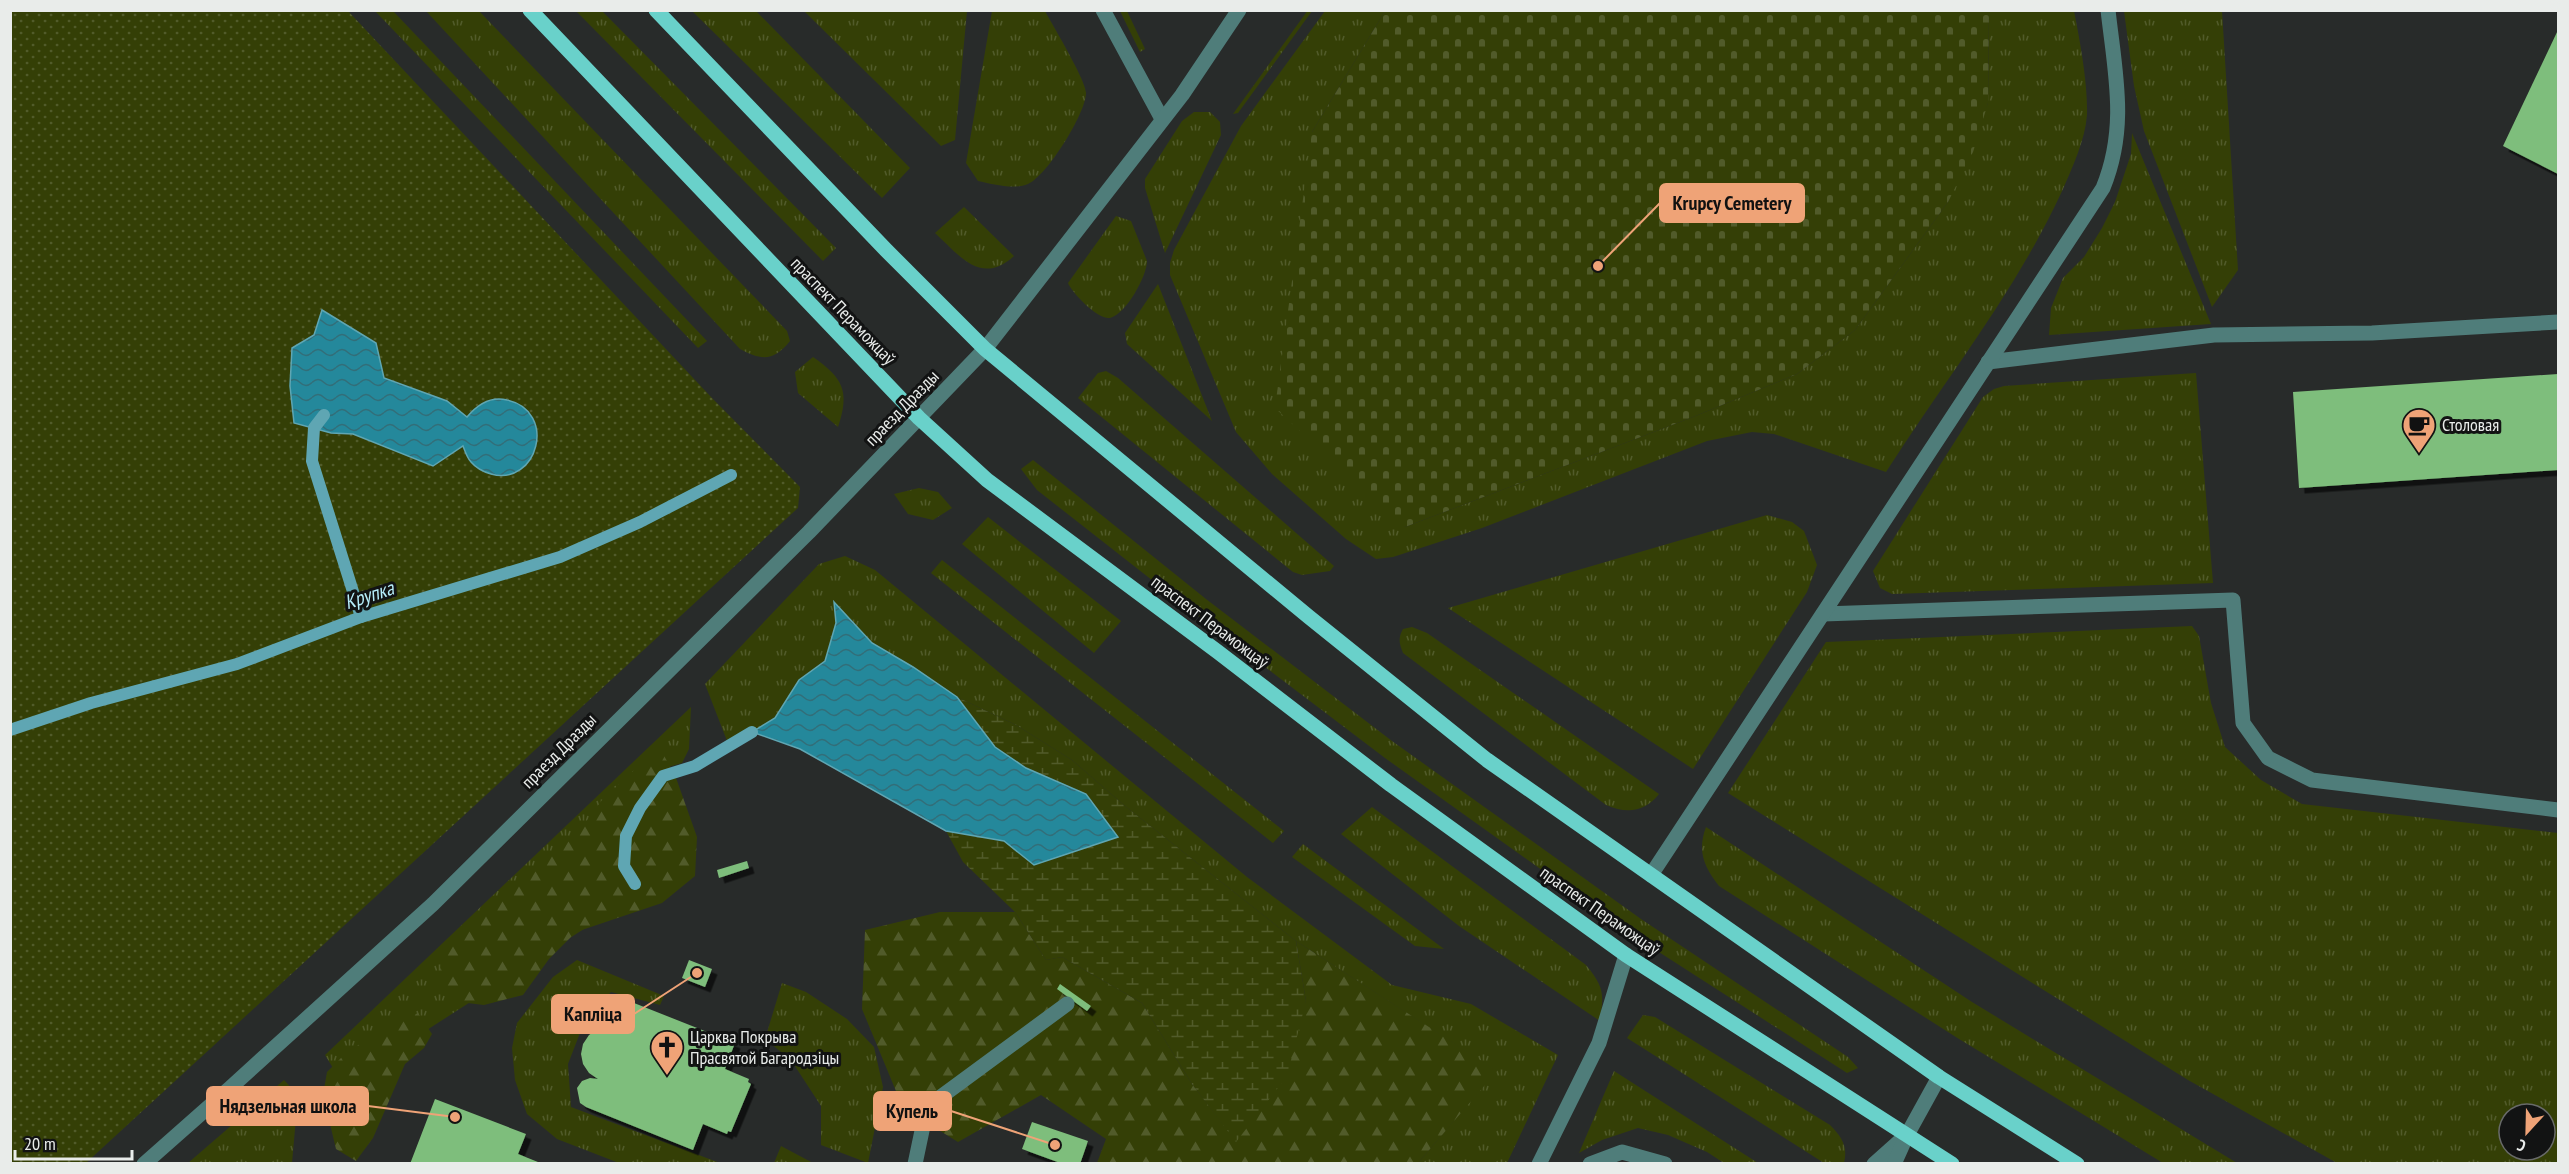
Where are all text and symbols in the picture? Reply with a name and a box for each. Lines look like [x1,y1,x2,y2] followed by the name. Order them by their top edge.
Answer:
[1660,184,1804,222] callout: Krupcy Cemetery
[1673,190,1792,216] text: Krupcy Cemetery
[786,252,901,370] street label: праспект Пераможцаў
[860,365,943,450] street label: праезд Дразды
[2401,407,2437,454] cafe icon: Столовая
[2442,413,2499,436] place label: Столовая
[1147,570,1274,673] street label: праспект Пераможцаў
[341,575,398,615] water label: Крупка
[516,708,601,793] street label: праезд Дразды
[1536,861,1665,961] street label: праспект Пераможцаў
[552,995,634,1033] callout: Капліца
[564,1001,622,1027] text: Капліца
[690,1025,839,1069] place label: Царква Покрыва Прасвятой Багародзіцы
[649,1029,685,1076] church icon: Царква Покрыва Прасвятой Багародзіцы
[207,1087,368,1125] callout: Нядзельная школа
[874,1092,951,1130] callout: Купель
[220,1093,356,1119] text: Нядзельная школа
[886,1098,938,1124] text: Купель
[2497,1102,2557,1162] north arrow
[15,1123,132,1161] scale bar
[24,1132,56,1155] text: 20 m
[2514,1135,2529,1157] text: С

